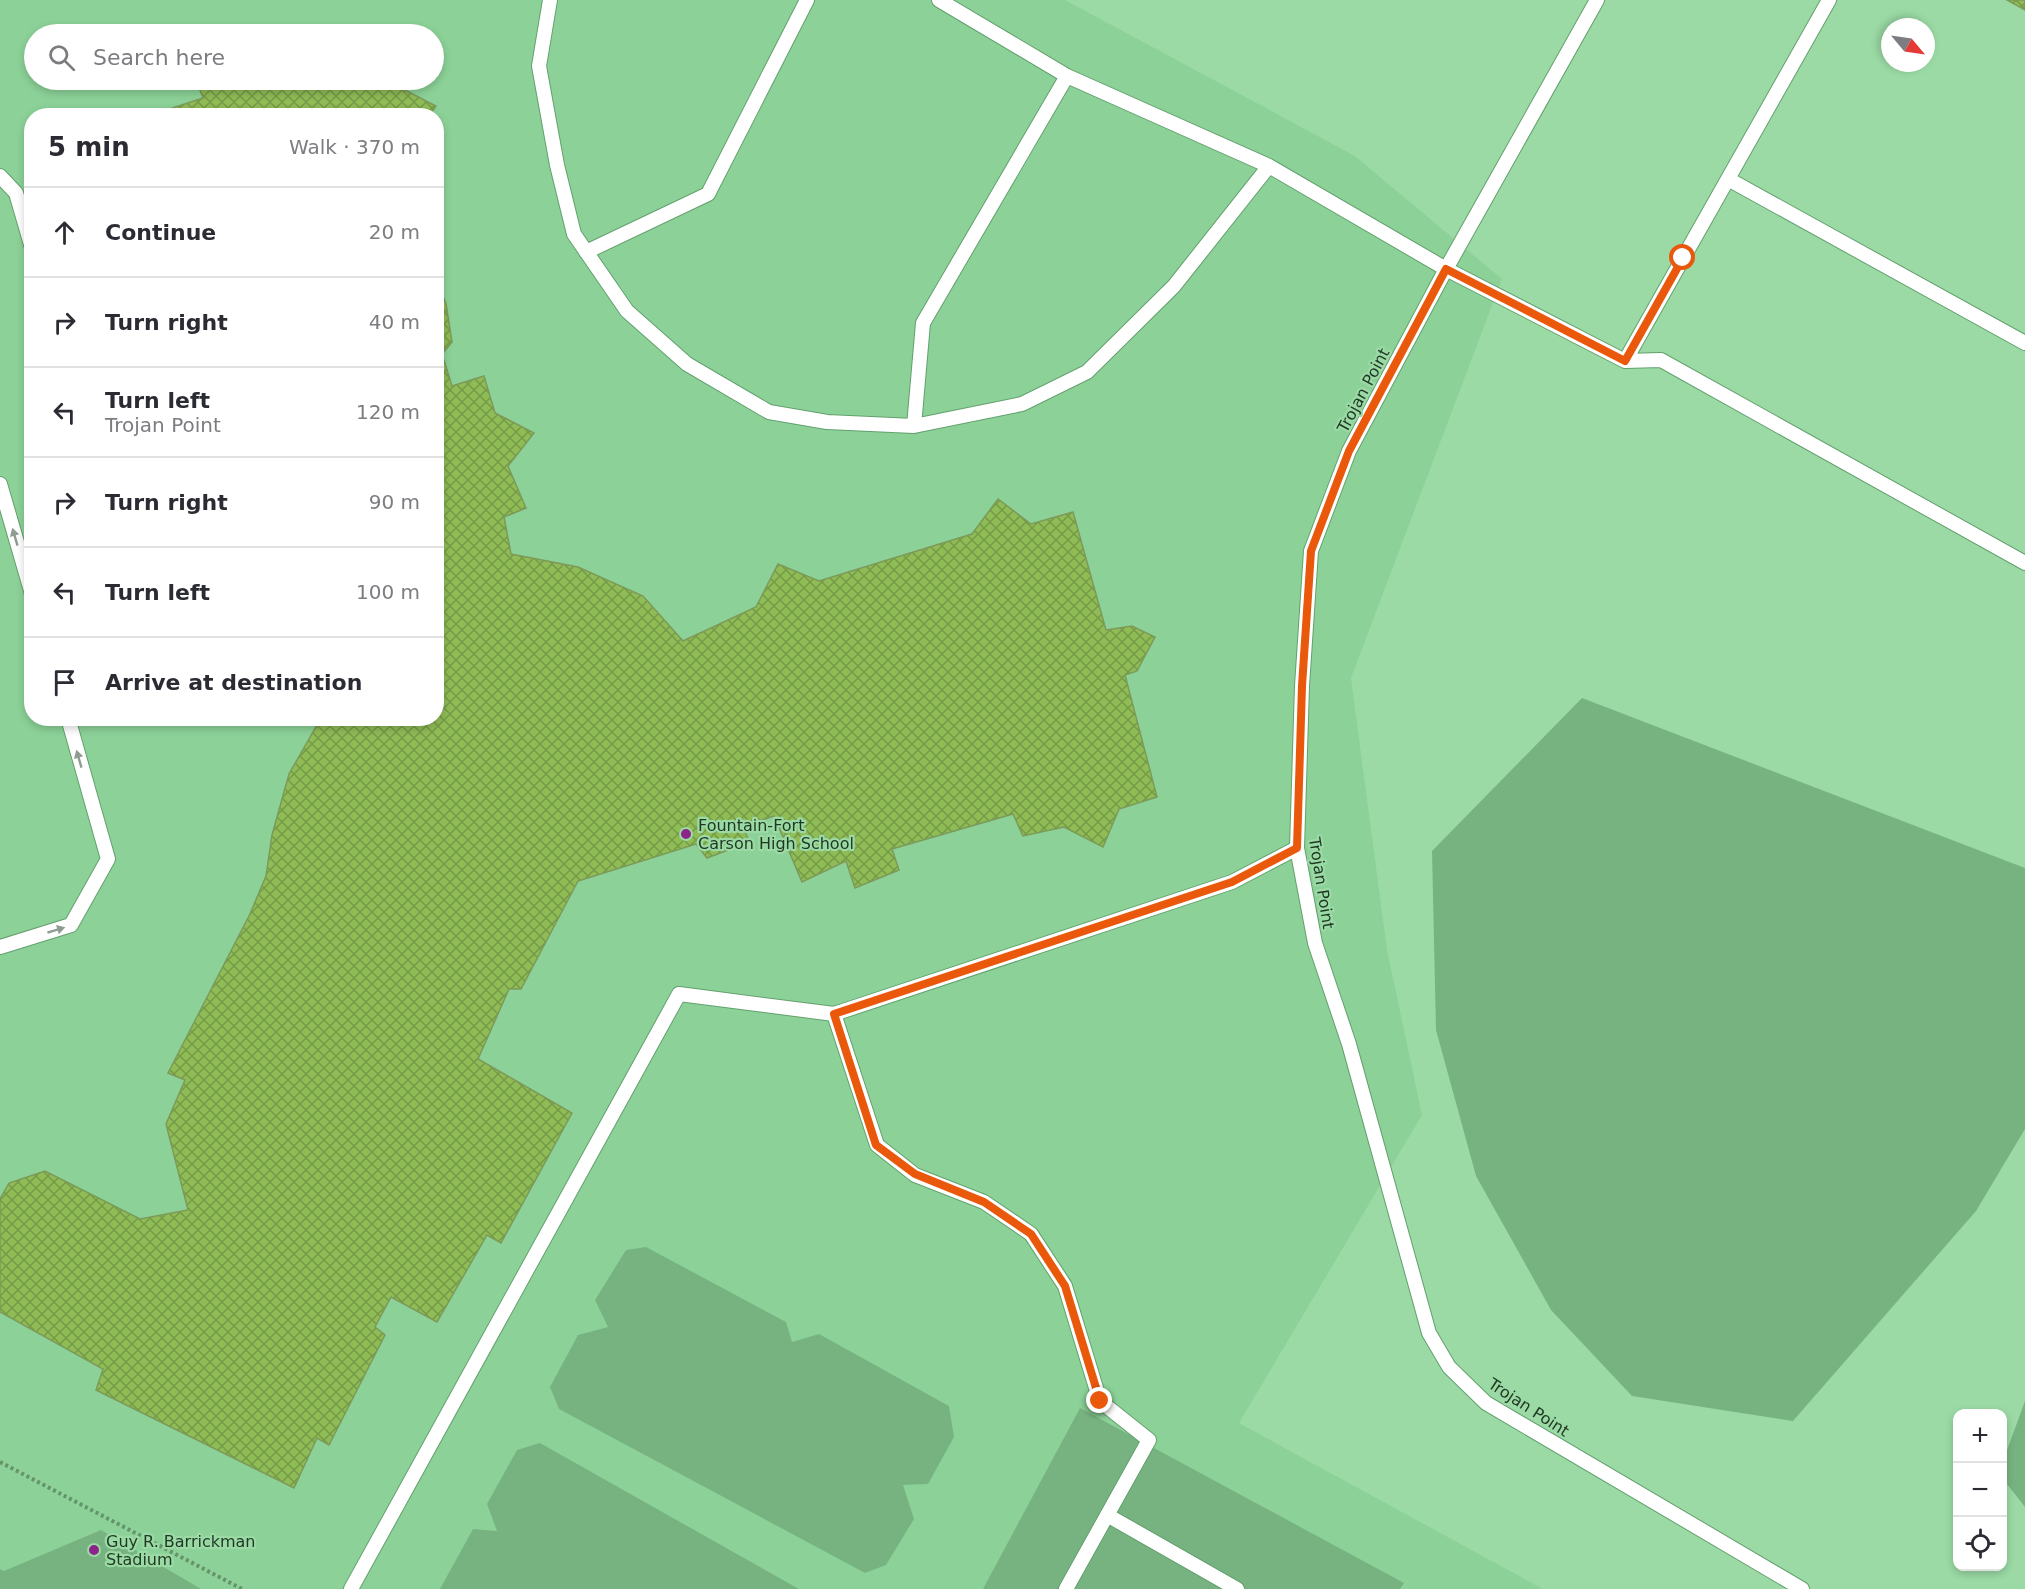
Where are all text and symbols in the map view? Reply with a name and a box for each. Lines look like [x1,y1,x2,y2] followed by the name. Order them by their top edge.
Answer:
[1881,18,1935,72] north arrow
[24,24,444,90] search box
[45,41,78,74] icon: search
[93,45,225,70] text: Search here
[48,132,130,162] text: 5 min
[289,135,420,159] text: Walk · 370 m
[48,216,81,249] icon: ahead
[105,220,216,245] text: Continue
[369,220,420,244] text: 20 m
[1669,244,1695,270] route start
[48,306,81,339] icon: right
[105,310,228,335] text: Turn right
[369,310,420,334] text: 40 m
[1333,345,1394,436] street label: Trojan Point
[105,388,210,413] text: Turn left
[48,396,81,429] icon: left
[356,400,420,424] text: 120 m
[105,413,221,437] text: Trojan Point
[48,486,81,519] icon: right
[105,490,228,515] text: Turn right
[369,490,420,514] text: 90 m
[10,528,19,546] one-way arrow
[48,576,81,609] icon: left
[105,580,210,605] text: Turn left
[356,580,420,604] text: 100 m
[48,666,81,699] icon: arrive
[105,670,362,695] text: Arrive at destination
[74,750,83,768] one-way arrow
[698,816,854,853] place label: Fountain-Fort Carson High School
[679,827,693,841] marker: Fountain-Fort Carson High School
[1305,835,1338,930] street label: Trojan Point
[47,925,65,934] one-way arrow
[1484,1374,1573,1441] street label: Trojan Point
[1086,1387,1112,1413] route end
[1953,1409,2007,1571] map controls
[1953,1409,2007,1463] button: +
[1953,1463,2007,1517] button: −
[1953,1517,2007,1571] button: locate
[106,1532,256,1569] place label: Guy R. Barrickman Stadium
[87,1543,101,1557] marker: Guy R. Barrickman Stadium

